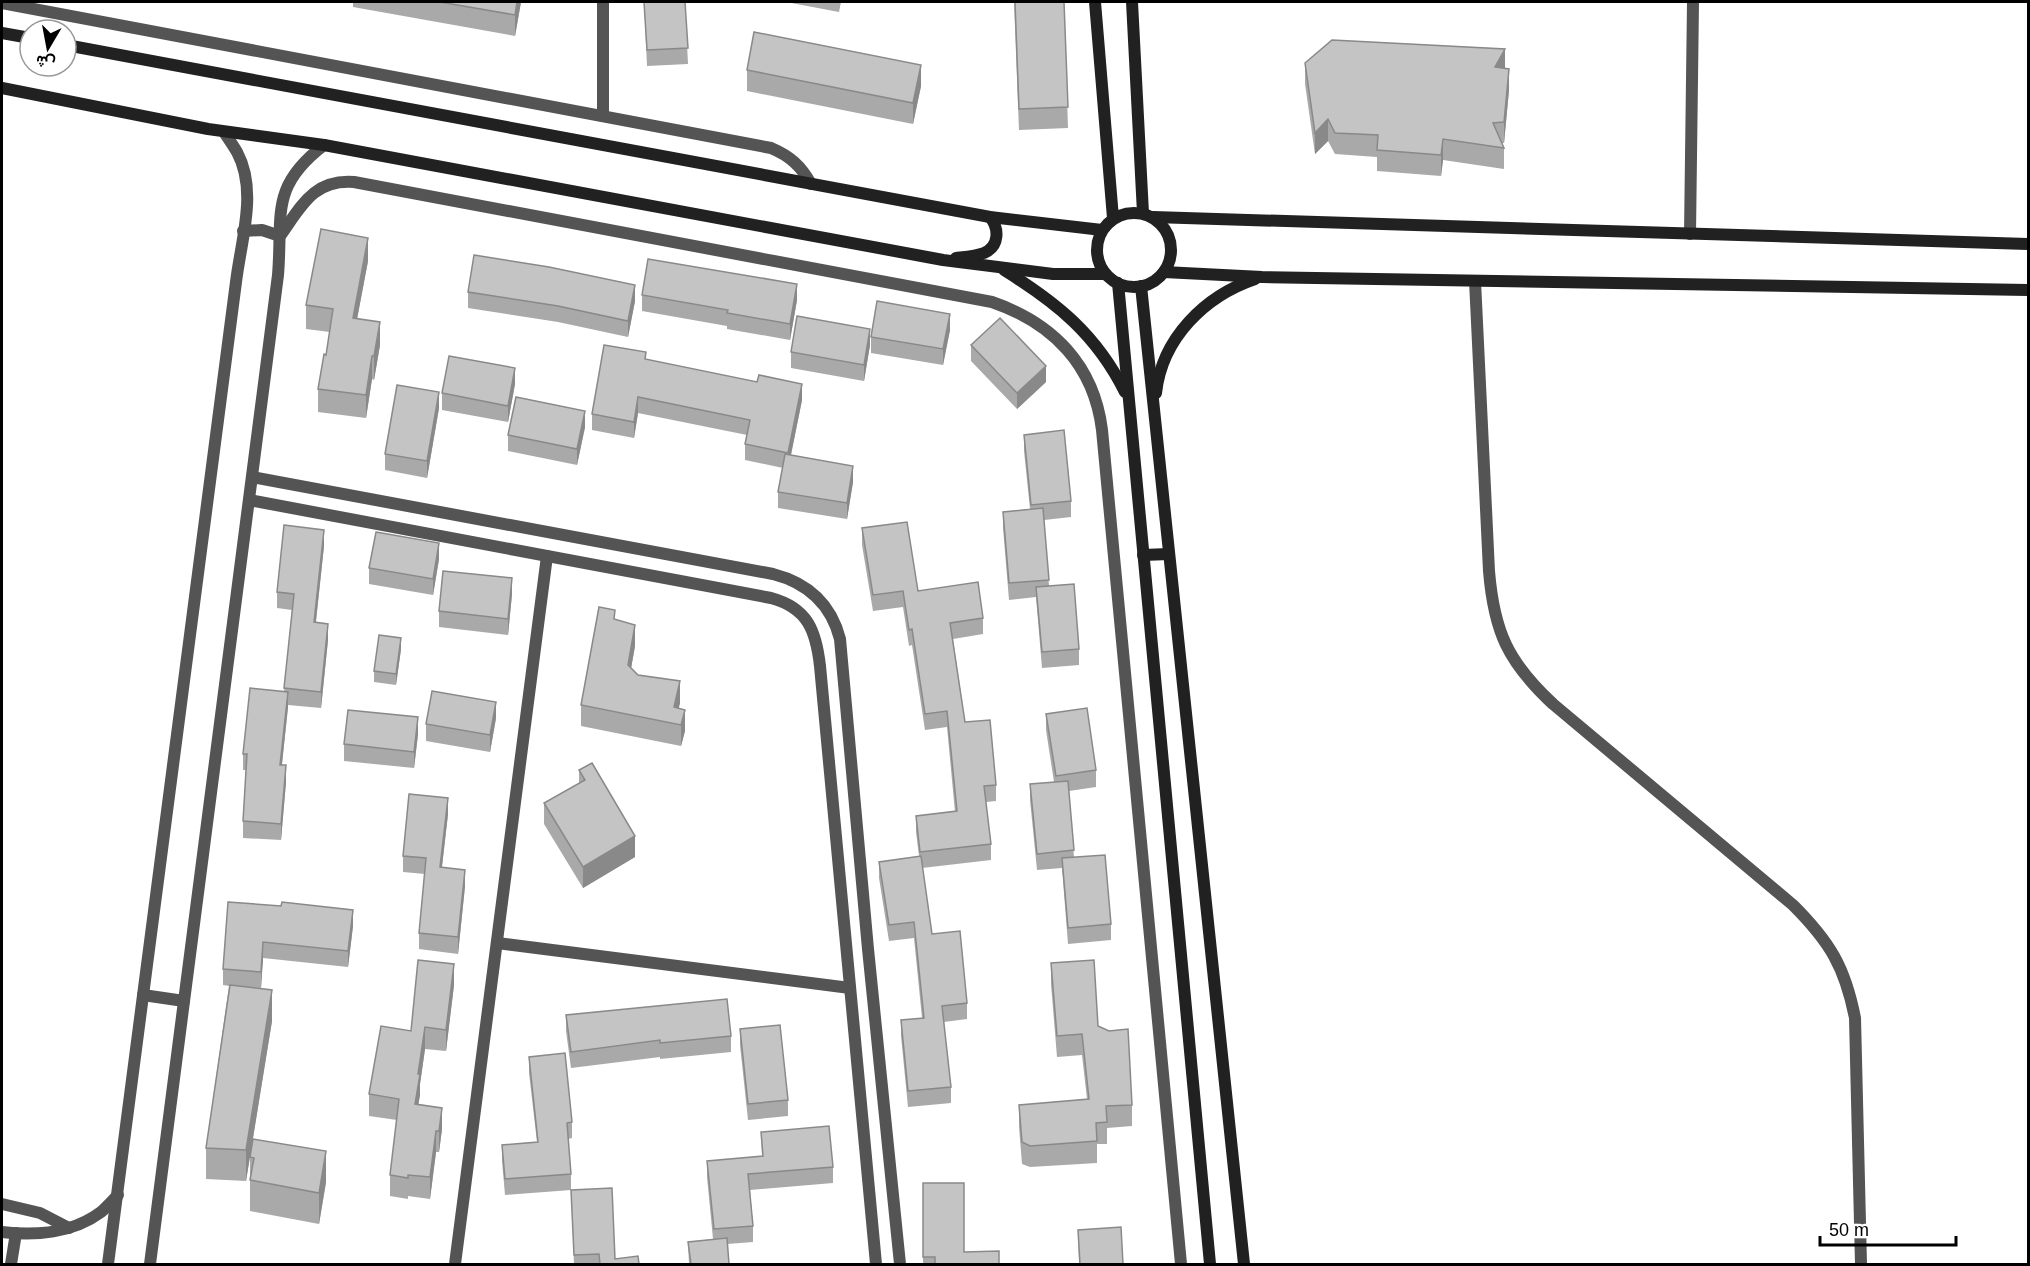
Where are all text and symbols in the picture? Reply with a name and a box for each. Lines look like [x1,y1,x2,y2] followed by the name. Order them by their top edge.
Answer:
[18,18,78,78] north arrow
[35,51,57,72] text: ش
[1820,1209,1956,1247] scale bar
[1829,1220,1869,1240] text: 50 m

